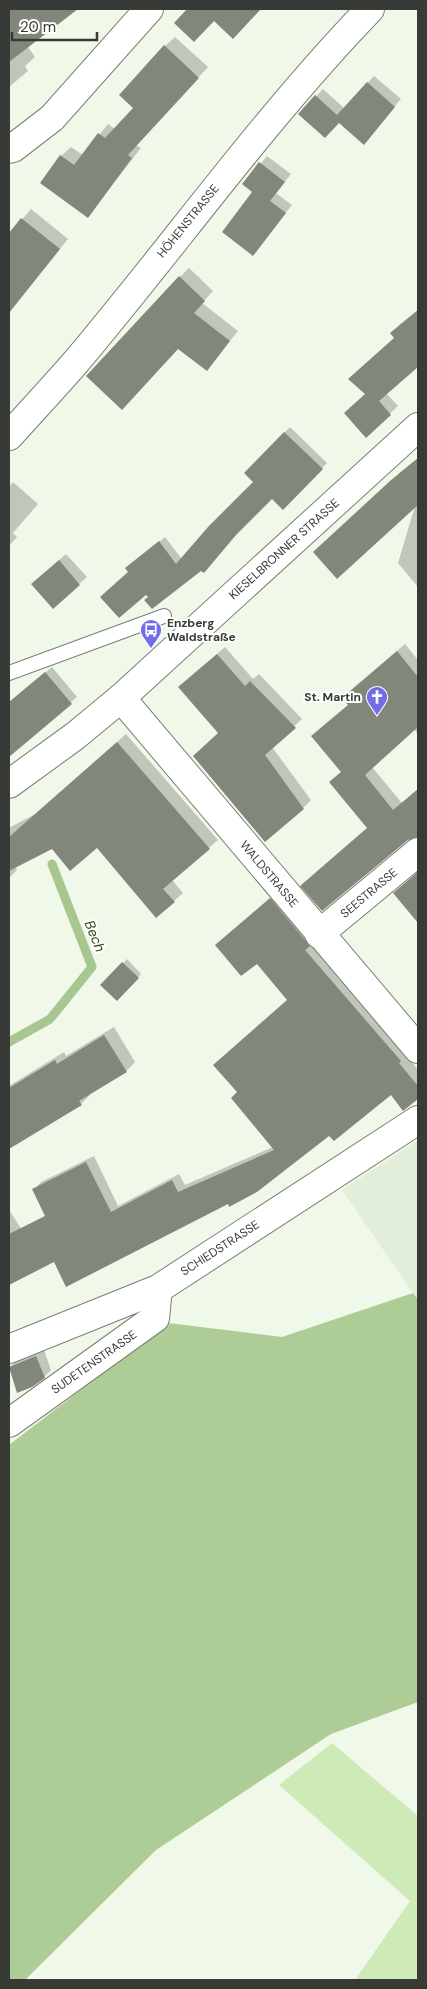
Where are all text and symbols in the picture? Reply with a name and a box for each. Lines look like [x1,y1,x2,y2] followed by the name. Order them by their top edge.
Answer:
[12,10,98,42] scale bar
[20,17,56,37] text: 20 m
[153,181,223,261] street label: HÖHENSTRASSE
[225,495,343,603] street label: KIESELBRONNER STRASSE
[167,615,236,645] place label: Enzberg Waldstraße
[139,618,163,649] bus stop icon: Enzberg Waldstraße
[365,685,389,716] church icon: St. Martin
[304,689,361,705] place label: St. Martin
[236,837,302,911] street label: WALDSTRASSE
[337,864,401,922] street label: SEESTRASSE
[81,918,109,954] water label: Bech
[178,1216,263,1279] street label: SCHIEDSTRASSE
[48,1326,140,1398] street label: SUDETENSTRASSE

